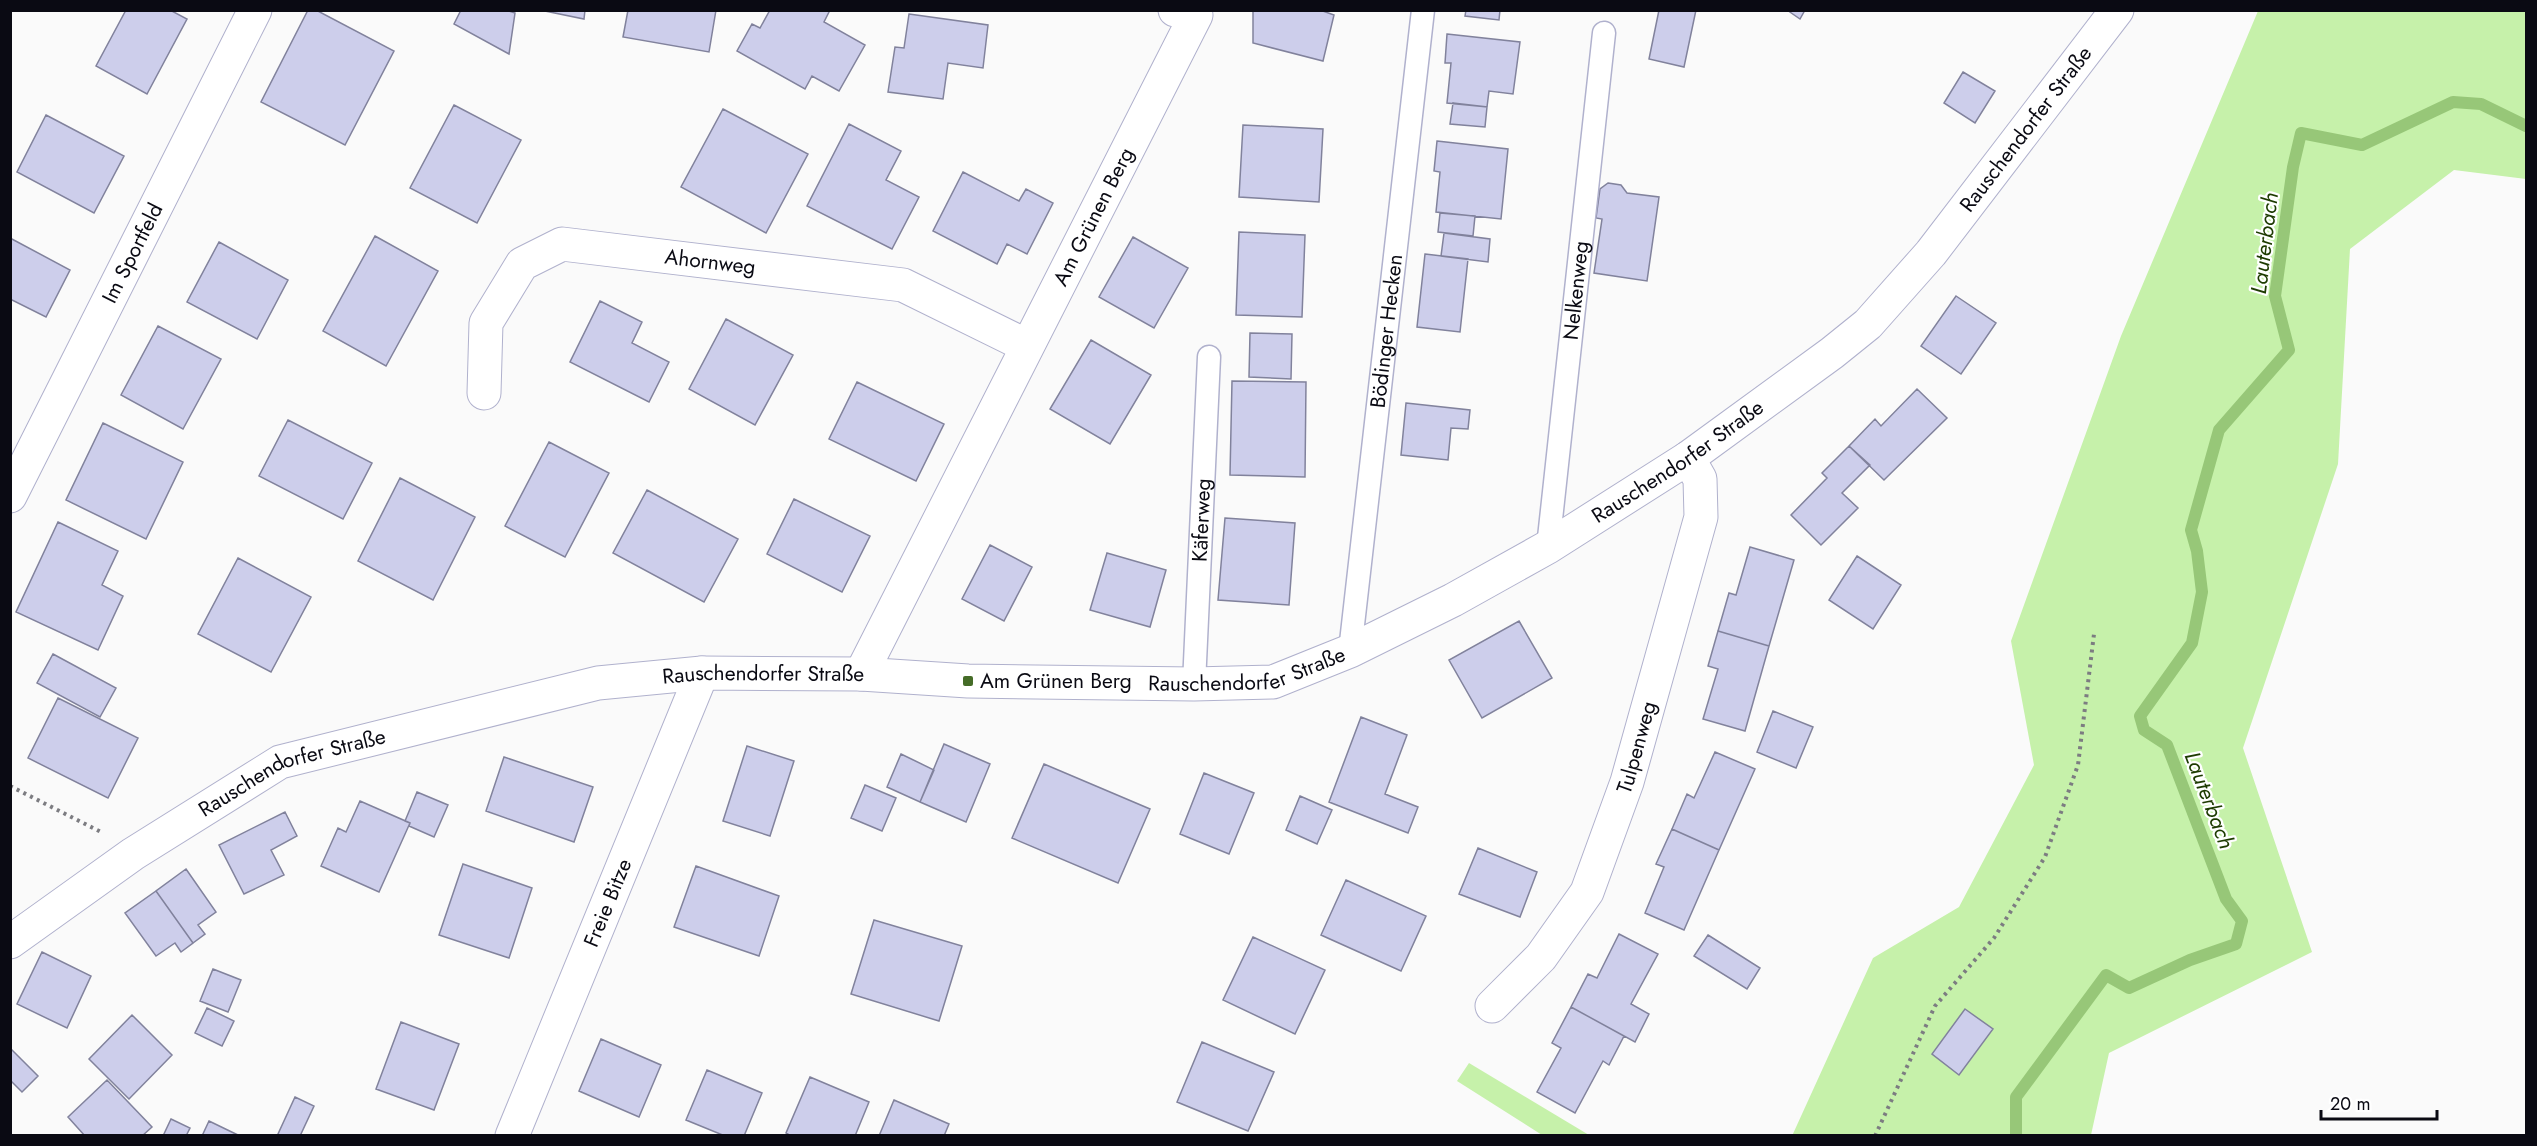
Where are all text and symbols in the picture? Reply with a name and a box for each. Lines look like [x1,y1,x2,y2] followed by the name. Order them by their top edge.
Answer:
[1953,40,2099,218] street label: Rauschendorfer Straße
[1046,142,1141,291] street label: Am Grünen Berg
[2242,190,2286,296] water label: Lauterbach
[95,198,170,308] street label: Im Sportfeld
[1556,239,1596,342] street label: Nelkenweg
[663,241,757,282] street label: Ahornweg
[1363,253,1410,410] street label: Bödinger Hecken
[1586,393,1770,531] street label: Rauschendorfer Straße
[1185,478,1218,563] street label: Käferweg
[1148,639,1350,699] street label: Rauschendorfer Straße
[661,658,864,692] street label: Rauschendorfer Straße
[980,666,1132,696] place label: Am Grünen Berg
[961,674,975,688] marker: Am Grünen Berg
[1609,698,1664,798] street label: Tulpenweg
[193,721,389,824] street label: Rauschendorfer Straße
[2177,747,2243,853] water label: Lauterbach
[576,854,639,952] street label: Freie Bitze
[2321,1083,2436,1121] scale bar
[2330,1091,2370,1117] text: 20 m

